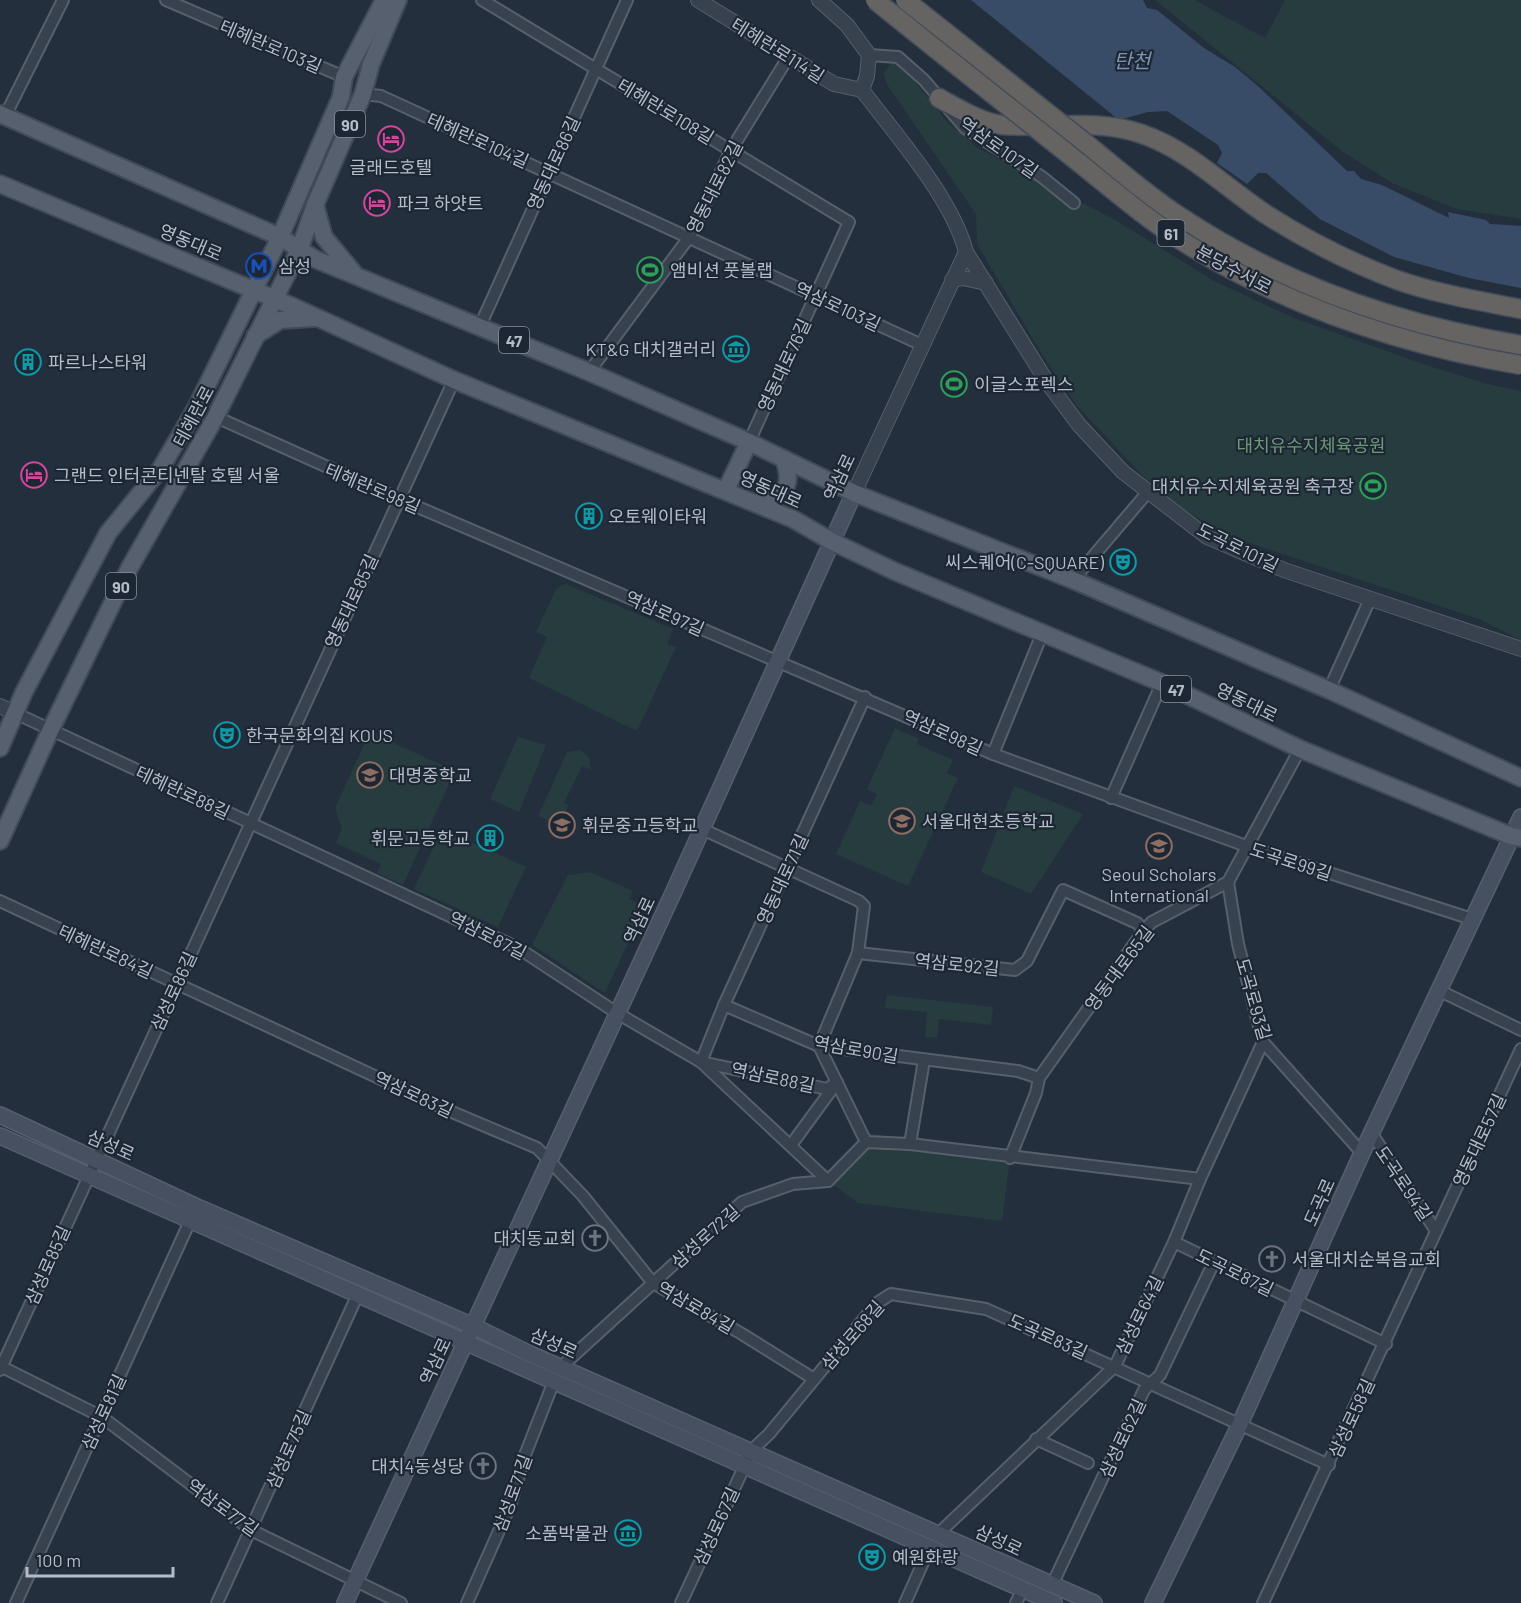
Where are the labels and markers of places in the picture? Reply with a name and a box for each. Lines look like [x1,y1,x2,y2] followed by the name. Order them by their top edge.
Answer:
[376,124,406,154] hotel icon: 글래드호텔
[350,156,432,178] place label: 글래드호텔
[362,188,392,218] hotel icon: 파크 하얏트
[397,192,483,214] place label: 파크 하얏트
[244,251,274,281] metro station icon: 삼성
[278,255,311,277] place label: 삼성
[635,255,665,285] sports icon: 앰비션 풋볼랩
[670,259,773,281] place label: 앰비션 풋볼랩
[721,334,751,364] museum icon: KT&G 대치갤러리
[585,338,716,360] place label: KT&G 대치갤러리
[13,347,43,377] building icon: 파르나스타워
[48,351,147,373] place label: 파르나스타워
[939,369,969,399] sports icon: 이글스포렉스
[974,373,1073,395] place label: 이글스포렉스
[19,460,49,490] hotel icon: 그랜드 인터콘티넨탈 호텔 서울
[54,464,280,486] place label: 그랜드 인터콘티넨탈 호텔 서울
[1358,471,1388,501] sports icon: 대치유수지체육공원 축구장
[1152,475,1354,497] place label: 대치유수지체육공원 축구장
[574,501,604,531] building icon: 오토웨이타워
[608,505,707,527] place label: 오토웨이타워
[1108,547,1138,577] theatre icon: 씨스퀘어(C-SQUARE)
[945,551,1104,573] place label: 씨스퀘어(C-SQUARE)
[212,720,242,750] theatre icon: 한국문화의집 KOUS
[246,724,393,746] place label: 한국문화의집 KOUS
[355,760,385,790] school or university icon: 대명중학교
[389,764,472,786] place label: 대명중학교
[887,806,917,836] school or university icon: 서울대현초등학교
[547,810,577,840] school or university icon: 휘문중고등학교
[922,810,1054,832] place label: 서울대현초등학교
[582,814,698,836] place label: 휘문중고등학교
[475,823,505,853] building icon: 휘문고등학교
[371,827,470,849] place label: 휘문고등학교
[1144,831,1174,861] school or university icon: Seoul Scholars International
[1101,863,1217,906] place label: Seoul Scholars International
[580,1223,610,1253] church icon: 대치동교회
[493,1227,576,1249] place label: 대치동교회
[1257,1244,1287,1274] church icon: 서울대치순복음교회
[1292,1248,1441,1270] place label: 서울대치순복음교회
[468,1451,498,1481] church icon: 대치4동성당
[371,1455,464,1477] place label: 대치4동성당
[613,1518,643,1548] museum icon: 소품박물관
[525,1522,608,1544] place label: 소품박물관
[857,1542,887,1572] theatre icon: 예원화랑
[892,1546,958,1568] place label: 예원화랑

